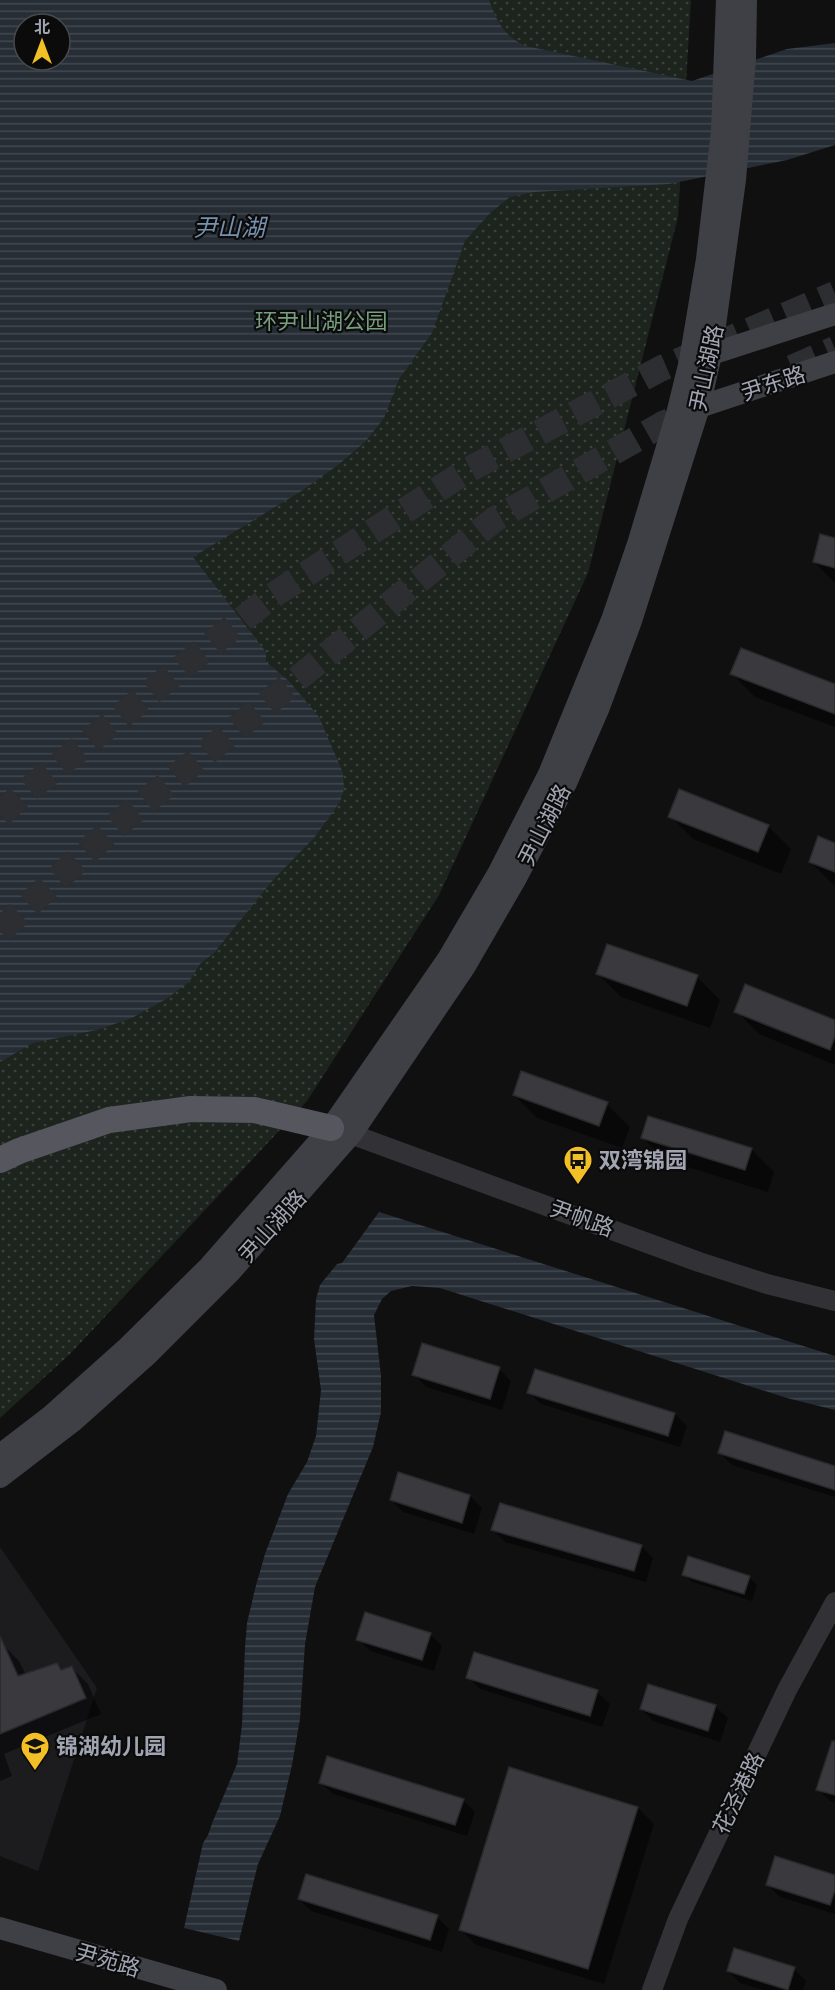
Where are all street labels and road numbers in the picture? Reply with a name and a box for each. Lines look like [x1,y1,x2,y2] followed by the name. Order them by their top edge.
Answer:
[683,322,729,414] street label: 尹山湖路
[737,359,809,407] street label: 尹东路
[512,779,576,871] street label: 尹山湖路
[232,1184,312,1268] street label: 尹山湖路
[546,1194,618,1242] street label: 尹帆路
[706,1747,770,1839] street label: 花泾港路
[72,1937,144,1983] street label: 尹苑路

